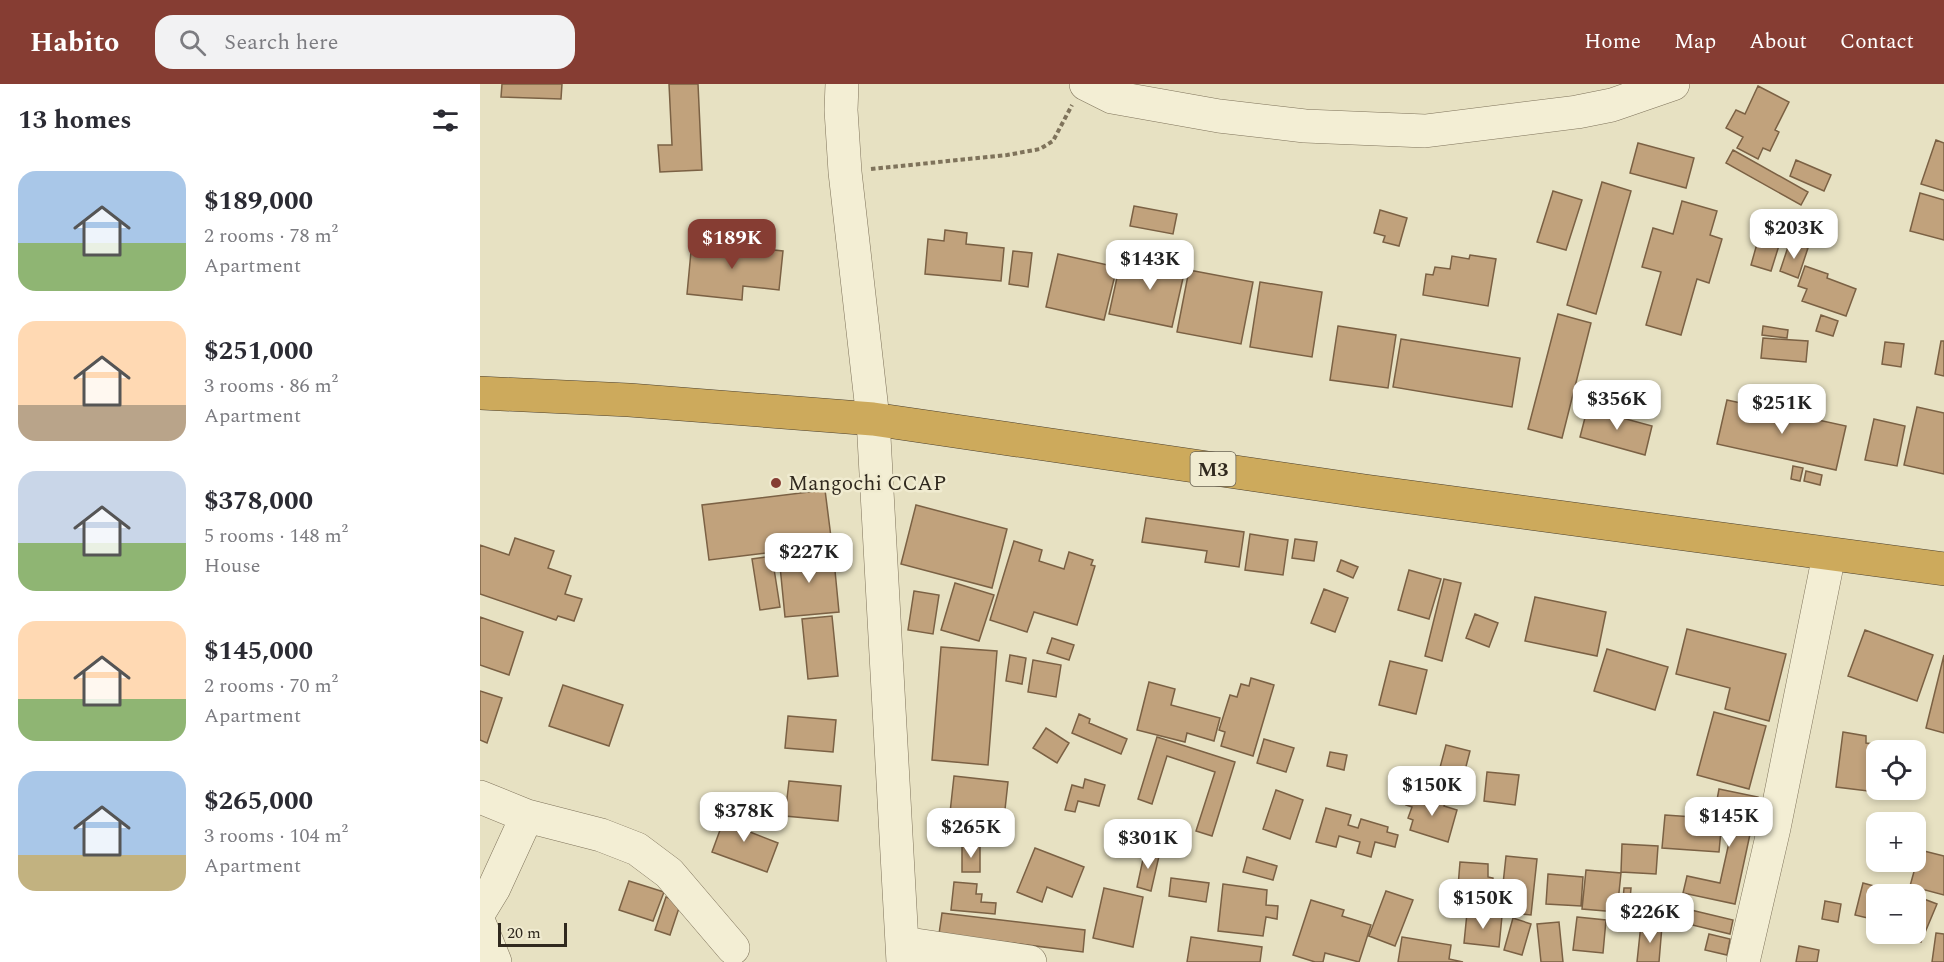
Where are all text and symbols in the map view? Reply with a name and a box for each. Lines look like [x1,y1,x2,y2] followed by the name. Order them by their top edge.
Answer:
[155,15,575,69] search box
[30,21,119,64] text: Habito
[176,26,209,59] icon: search
[224,26,338,59] text: Search here
[1584,26,1641,58] text: Home
[1674,26,1716,58] text: Map
[1749,26,1807,58] text: About
[1840,26,1914,58] text: Contact
[18,100,132,140] text: 13 homes
[429,104,462,137] icon: filters
[204,181,313,221] text: $189,000
[66,195,138,267] icon: home
[1752,209,1836,260] pin: $203K
[1764,213,1824,243] text: $203K
[690,219,774,270] pin: $189K
[204,221,338,251] text: 2 rooms · 78 m²
[702,223,762,253] text: $189K
[1108,240,1192,291] pin: $143K
[1120,244,1180,274] text: $143K
[204,251,301,281] text: Apartment
[204,331,313,371] text: $251,000
[66,345,138,417] icon: home
[204,371,338,401] text: 3 rooms · 86 m²
[1575,380,1659,431] pin: $356K
[1587,384,1647,414] text: $356K
[1740,384,1824,435] pin: $251K
[1752,388,1812,418] text: $251K
[204,401,301,431] text: Apartment
[1190,452,1236,486] road number: M3
[788,468,946,500] place label: Mangochi CCAP
[769,476,783,490] marker: Mangochi CCAP
[204,481,313,521] text: $378,000
[66,495,138,567] icon: home
[204,521,348,551] text: 5 rooms · 148 m²
[767,533,851,584] pin: $227K
[779,537,839,567] text: $227K
[204,551,261,581] text: House
[204,631,313,671] text: $145,000
[66,645,138,717] icon: home
[204,671,338,701] text: 2 rooms · 70 m²
[204,701,301,731] text: Apartment
[1866,740,1926,944] map controls
[1866,740,1926,800] button: locate
[1390,766,1474,817] pin: $150K
[1402,770,1462,800] text: $150K
[204,781,313,821] text: $265,000
[702,792,786,843] pin: $378K
[66,795,138,867] icon: home
[714,796,774,826] text: $378K
[1687,797,1771,848] pin: $145K
[1699,801,1759,831] text: $145K
[929,808,1013,859] pin: $265K
[941,812,1001,842] text: $265K
[1866,812,1926,872] button: +
[1106,819,1190,870] pin: $301K
[204,821,348,851] text: 3 rooms · 104 m²
[1118,823,1178,853] text: $301K
[204,851,301,881] text: Apartment
[1441,879,1525,930] pin: $150K
[1453,883,1513,913] text: $150K
[1866,884,1926,944] button: −
[1608,893,1692,944] pin: $226K
[1620,897,1680,927] text: $226K
[498,920,567,948] scale bar
[507,921,541,945] text: 20 m

